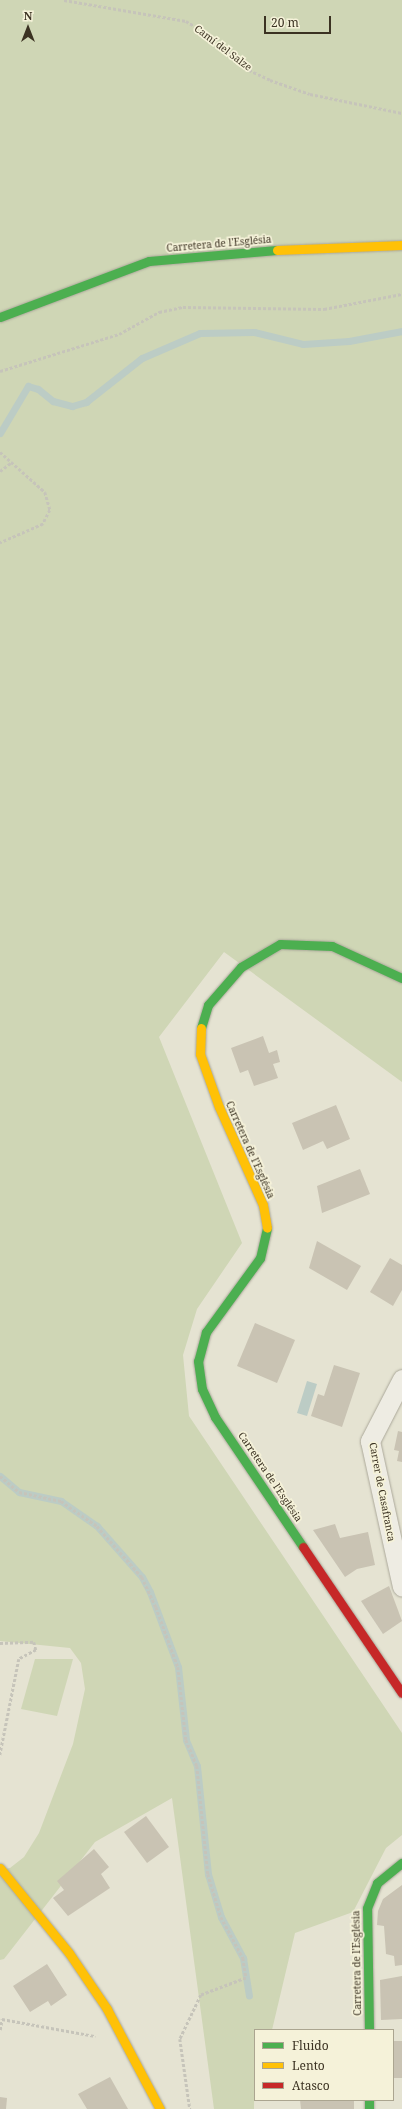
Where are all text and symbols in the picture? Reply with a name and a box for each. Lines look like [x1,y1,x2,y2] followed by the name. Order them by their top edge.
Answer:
[8,8,48,48] north arrow
[24,8,32,23] text: N
[266,8,333,34] scale bar
[271,14,299,31] text: 20 m
[192,22,254,74] street label: Camí del Salze
[166,233,272,255] street label: Carretera de l'Església
[223,1099,277,1201] street label: Carretera de l'Església
[236,1430,304,1524] street label: Carretera de l'Església
[367,1441,397,1543] street label: Carrer de Casafranca
[350,1910,364,2016] street label: Carretera de l'Església
[254,2029,394,2101] legend
[292,2037,329,2054] text: Fluido
[292,2057,325,2074] text: Lento
[292,2077,330,2094] text: Atasco

